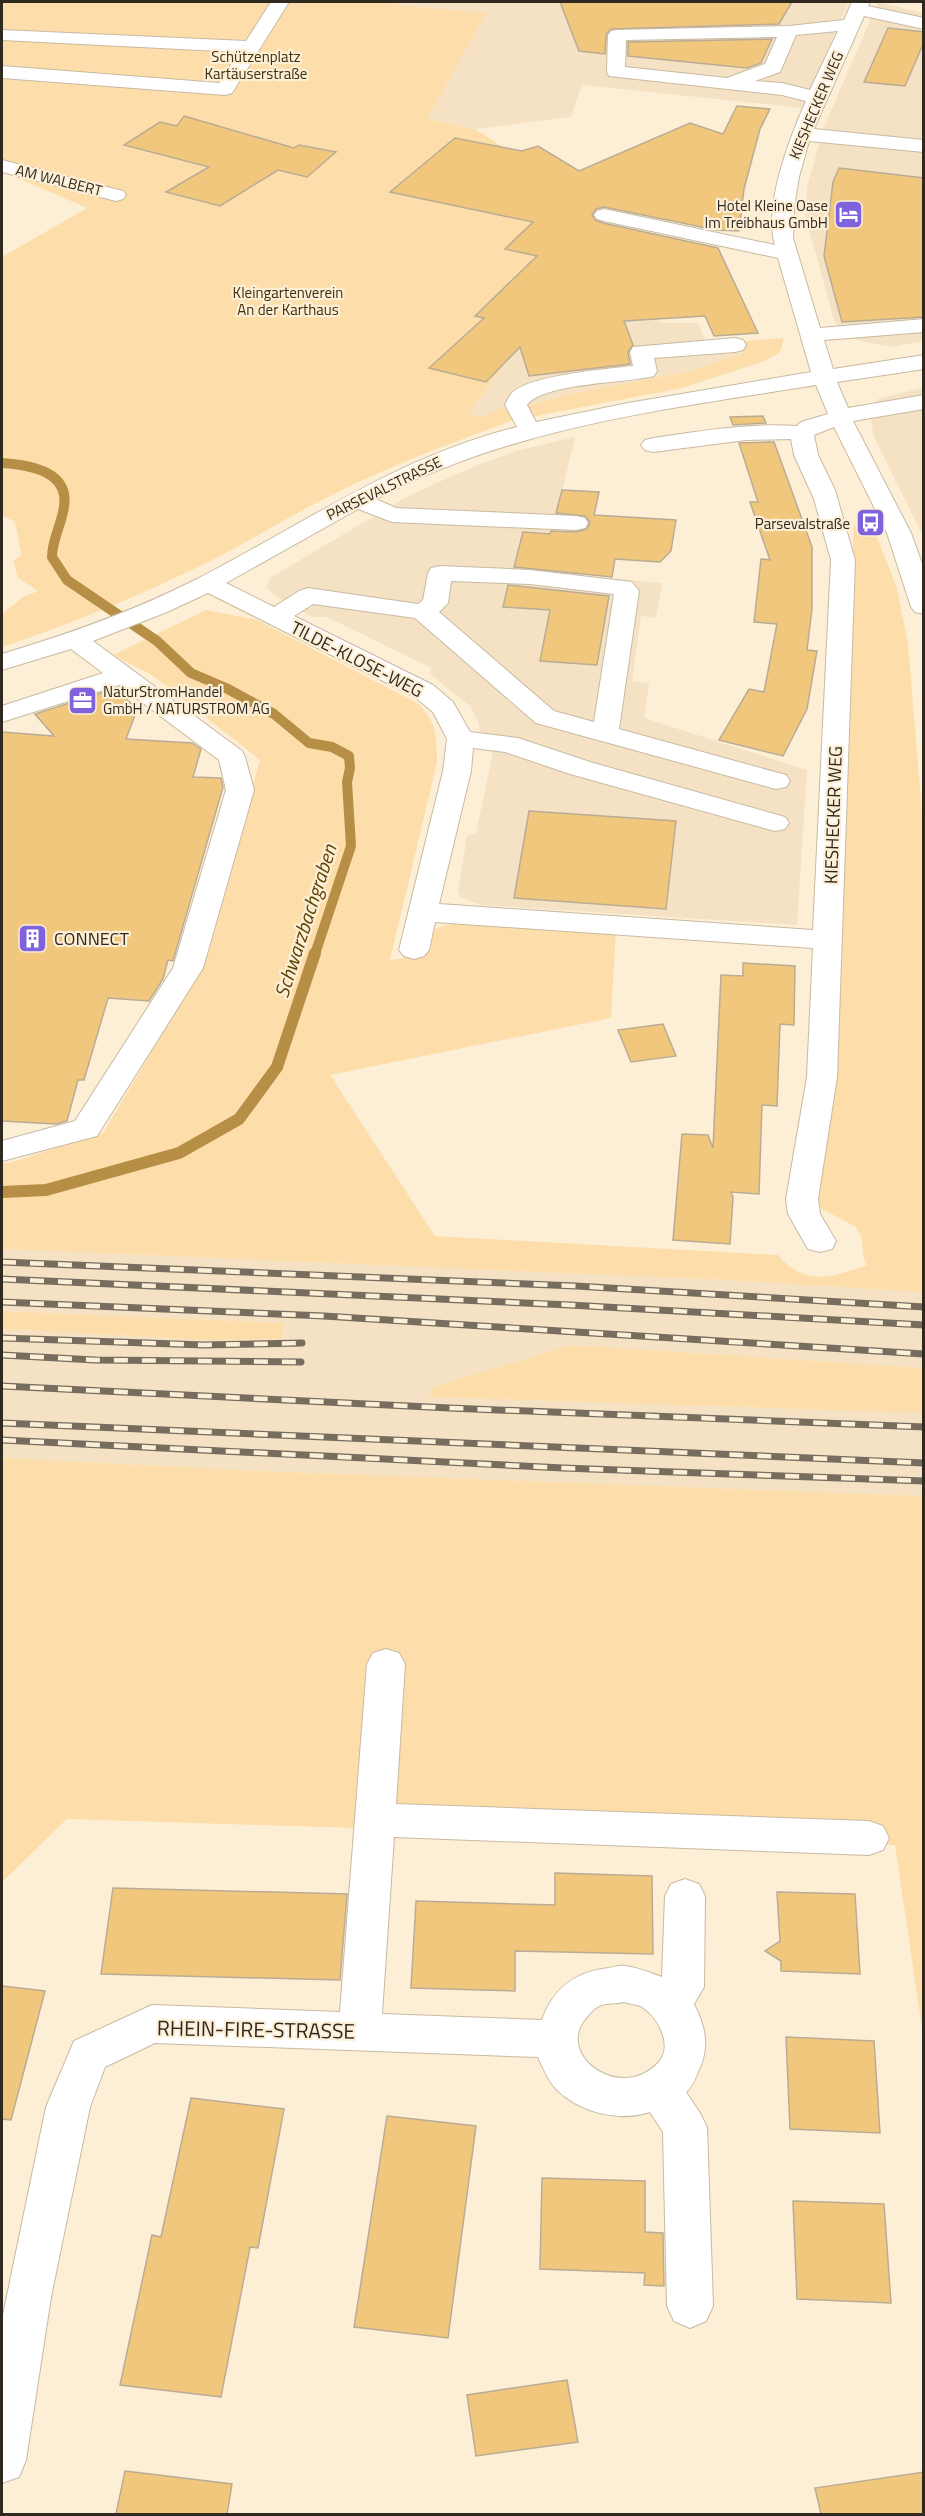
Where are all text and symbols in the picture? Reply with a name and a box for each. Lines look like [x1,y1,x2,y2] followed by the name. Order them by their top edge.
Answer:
[205,45,307,85] park label: Schützenplatz Kartäuserstraße
[783,48,849,162] street label: KIESHECKER WEG
[13,158,105,202] street label: AM WALBERT
[705,194,828,234] place label: Hotel Kleine Oase Im Treibhaus GmbH
[833,198,865,230] hotel icon: Hotel Kleine Oase Im Treibhaus GmbH
[233,281,343,321] park label: Kleingartenverein An der Karthaus
[322,450,446,526] street label: PARSEVALSTRASSE
[855,507,887,539] bus stop icon: Parsevalstraße
[755,512,850,535] place label: Parsevalstraße
[286,614,428,704] street label: TILDE-KLOSE-WEG
[103,680,270,720] place label: NaturStromHandel GmbH / NATURSTROM AG
[66,684,98,716] office icon: NaturStromHandel GmbH / NATURSTROM AG
[817,745,849,885] street label: KIESHECKER WEG
[266,839,345,1002] water label: Schwarzbachgraben
[17,922,49,954] building icon: CONNECT
[54,925,129,952] place label: CONNECT
[157,2011,355,2047] street label: RHEIN-FIRE-STRASSE

